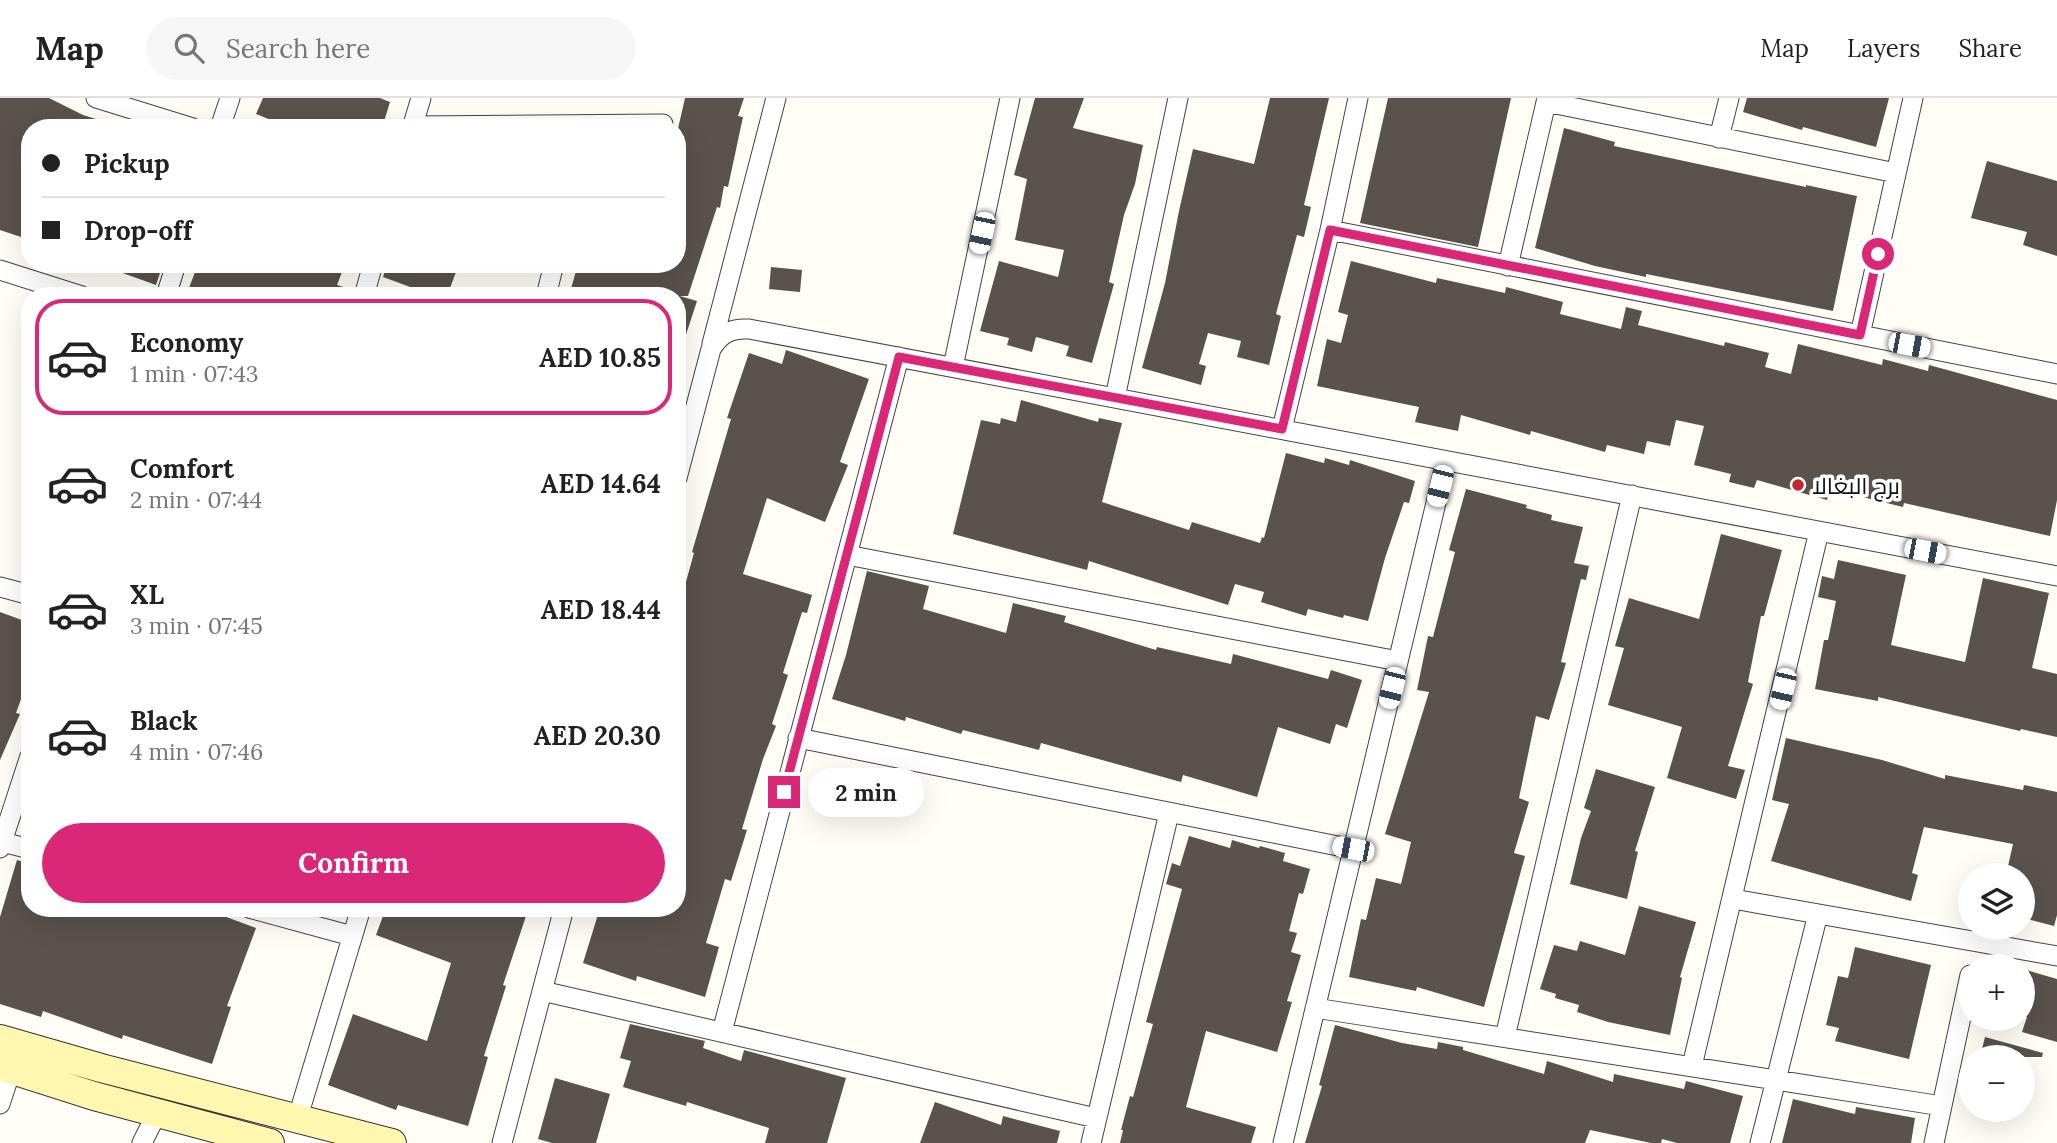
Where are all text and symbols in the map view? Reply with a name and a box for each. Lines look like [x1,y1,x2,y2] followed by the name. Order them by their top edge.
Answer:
[146,17,636,80] search box
[35,27,104,69] text: Map
[170,29,208,67] icon: search
[226,32,370,65] text: Search here
[1760,33,1809,64] text: Map
[1847,33,1920,64] text: Layers
[1958,33,2022,64] text: Share
[84,147,170,180] text: Pickup
[968,210,997,256] car
[84,214,192,247] text: Drop-off
[1862,238,1894,270] route start
[46,326,109,389] icon: car
[130,326,243,359] text: Economy
[1887,331,1932,359] car
[539,341,661,374] text: AED 10.85
[130,359,259,388] text: 1 min · 07:43
[46,452,109,515] icon: car
[130,452,234,485] text: Comfort
[1425,463,1456,509] car
[541,467,661,500] text: AED 14.64
[1812,471,1900,502] place label: برج البغالا
[1790,477,1806,493] marker: برج البغالا
[130,485,262,514] text: 2 min · 07:44
[1903,537,1948,565] car
[46,578,109,641] icon: car
[130,578,164,611] text: XL
[541,593,661,626] text: AED 18.44
[130,611,263,640] text: 3 min · 07:45
[1377,665,1408,711] car
[1769,666,1798,712] car
[46,704,109,767] icon: car
[130,704,198,737] text: Black
[534,719,661,752] text: AED 20.30
[130,737,263,766] text: 4 min · 07:46
[808,768,924,816] callout: 2 min
[768,776,800,808] route end
[835,778,897,807] text: 2 min
[42,823,665,903] button: Confirm
[1331,835,1376,863] car
[1958,863,2035,1122] map controls
[1958,863,2035,940] button: layers
[1958,954,2035,1031] button: +
[1958,1045,2035,1122] button: −

